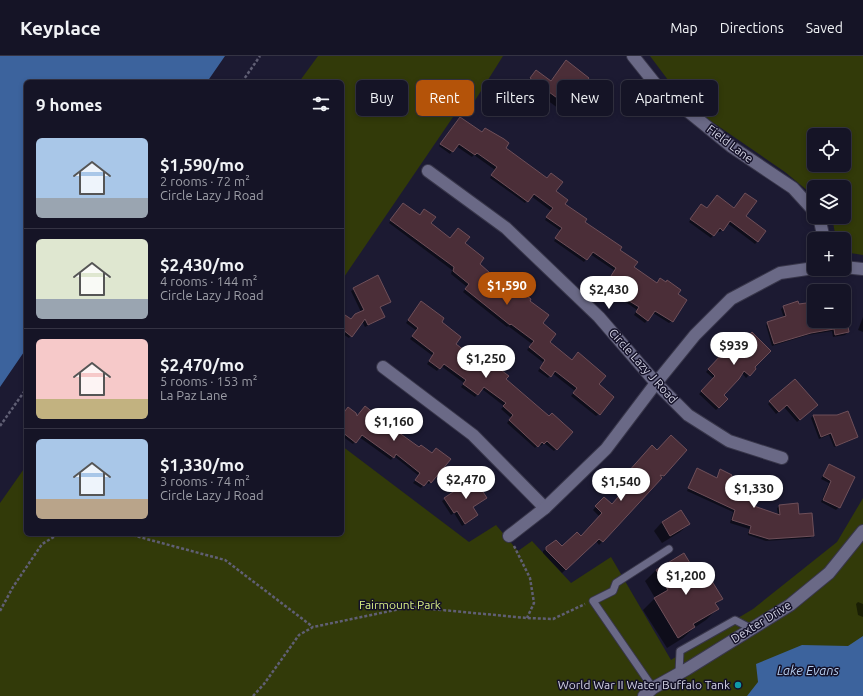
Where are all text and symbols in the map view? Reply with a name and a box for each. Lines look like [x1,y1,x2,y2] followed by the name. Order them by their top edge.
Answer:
[20,17,101,39] text: Keyplace
[670,20,698,36] text: Map
[720,20,784,36] text: Directions
[806,20,843,36] text: Saved
[356,80,408,116] chip: Buy
[416,80,474,116] chip: Rent
[482,80,549,116] chip: Filters
[557,80,613,116] chip: New
[621,80,718,116] chip: Apartment
[310,93,332,115] icon: filters
[36,95,102,114] text: 9 homes
[705,122,756,165] street label: Field Lane
[807,128,851,328] map controls
[807,128,851,172] button: locate
[68,154,116,202] icon: home
[160,155,244,174] text: $1,590/mo
[160,174,250,188] text: 2 rooms · 72 m²
[807,180,851,224] button: layers
[160,188,264,202] text: Circle Lazy J Road
[807,232,851,276] button: +
[68,255,116,303] icon: home
[160,255,244,274] text: $2,430/mo
[474,272,540,306] pin: $1,590
[160,274,257,288] text: 4 rooms · 144 m²
[576,276,642,310] pin: $2,430
[487,278,527,292] text: $1,590
[589,282,629,296] text: $2,430
[807,284,851,328] button: −
[160,288,264,302] text: Circle Lazy J Road
[607,326,680,406] street label: Circle Lazy J Road
[710,332,758,366] pin: $939
[719,338,749,352] text: $939
[453,345,519,379] pin: $1,250
[466,351,506,365] text: $1,250
[68,355,116,403] icon: home
[160,355,244,374] text: $2,470/mo
[160,374,257,388] text: 5 rooms · 153 m²
[160,388,228,402] text: La Paz Lane
[361,408,427,442] pin: $1,160
[374,414,414,428] text: $1,160
[68,455,116,503] icon: home
[160,455,244,474] text: $1,330/mo
[433,466,499,500] pin: $2,470
[588,468,654,502] pin: $1,540
[446,472,486,486] text: $2,470
[160,474,250,488] text: 3 rooms · 74 m²
[601,474,641,488] text: $1,540
[721,475,787,509] pin: $1,330
[734,481,774,495] text: $1,330
[160,488,264,502] text: Circle Lazy J Road
[653,562,719,596] pin: $1,200
[666,568,706,582] text: $1,200
[359,598,441,611] park label: Fairmount Park
[728,598,793,645] street label: Dexter Drive
[777,663,839,677] water label: Lake Evans
[558,678,730,691] place label: World War II Water Buffalo Tank
[733,680,743,690] marker: World War II Water Buffalo Tank

